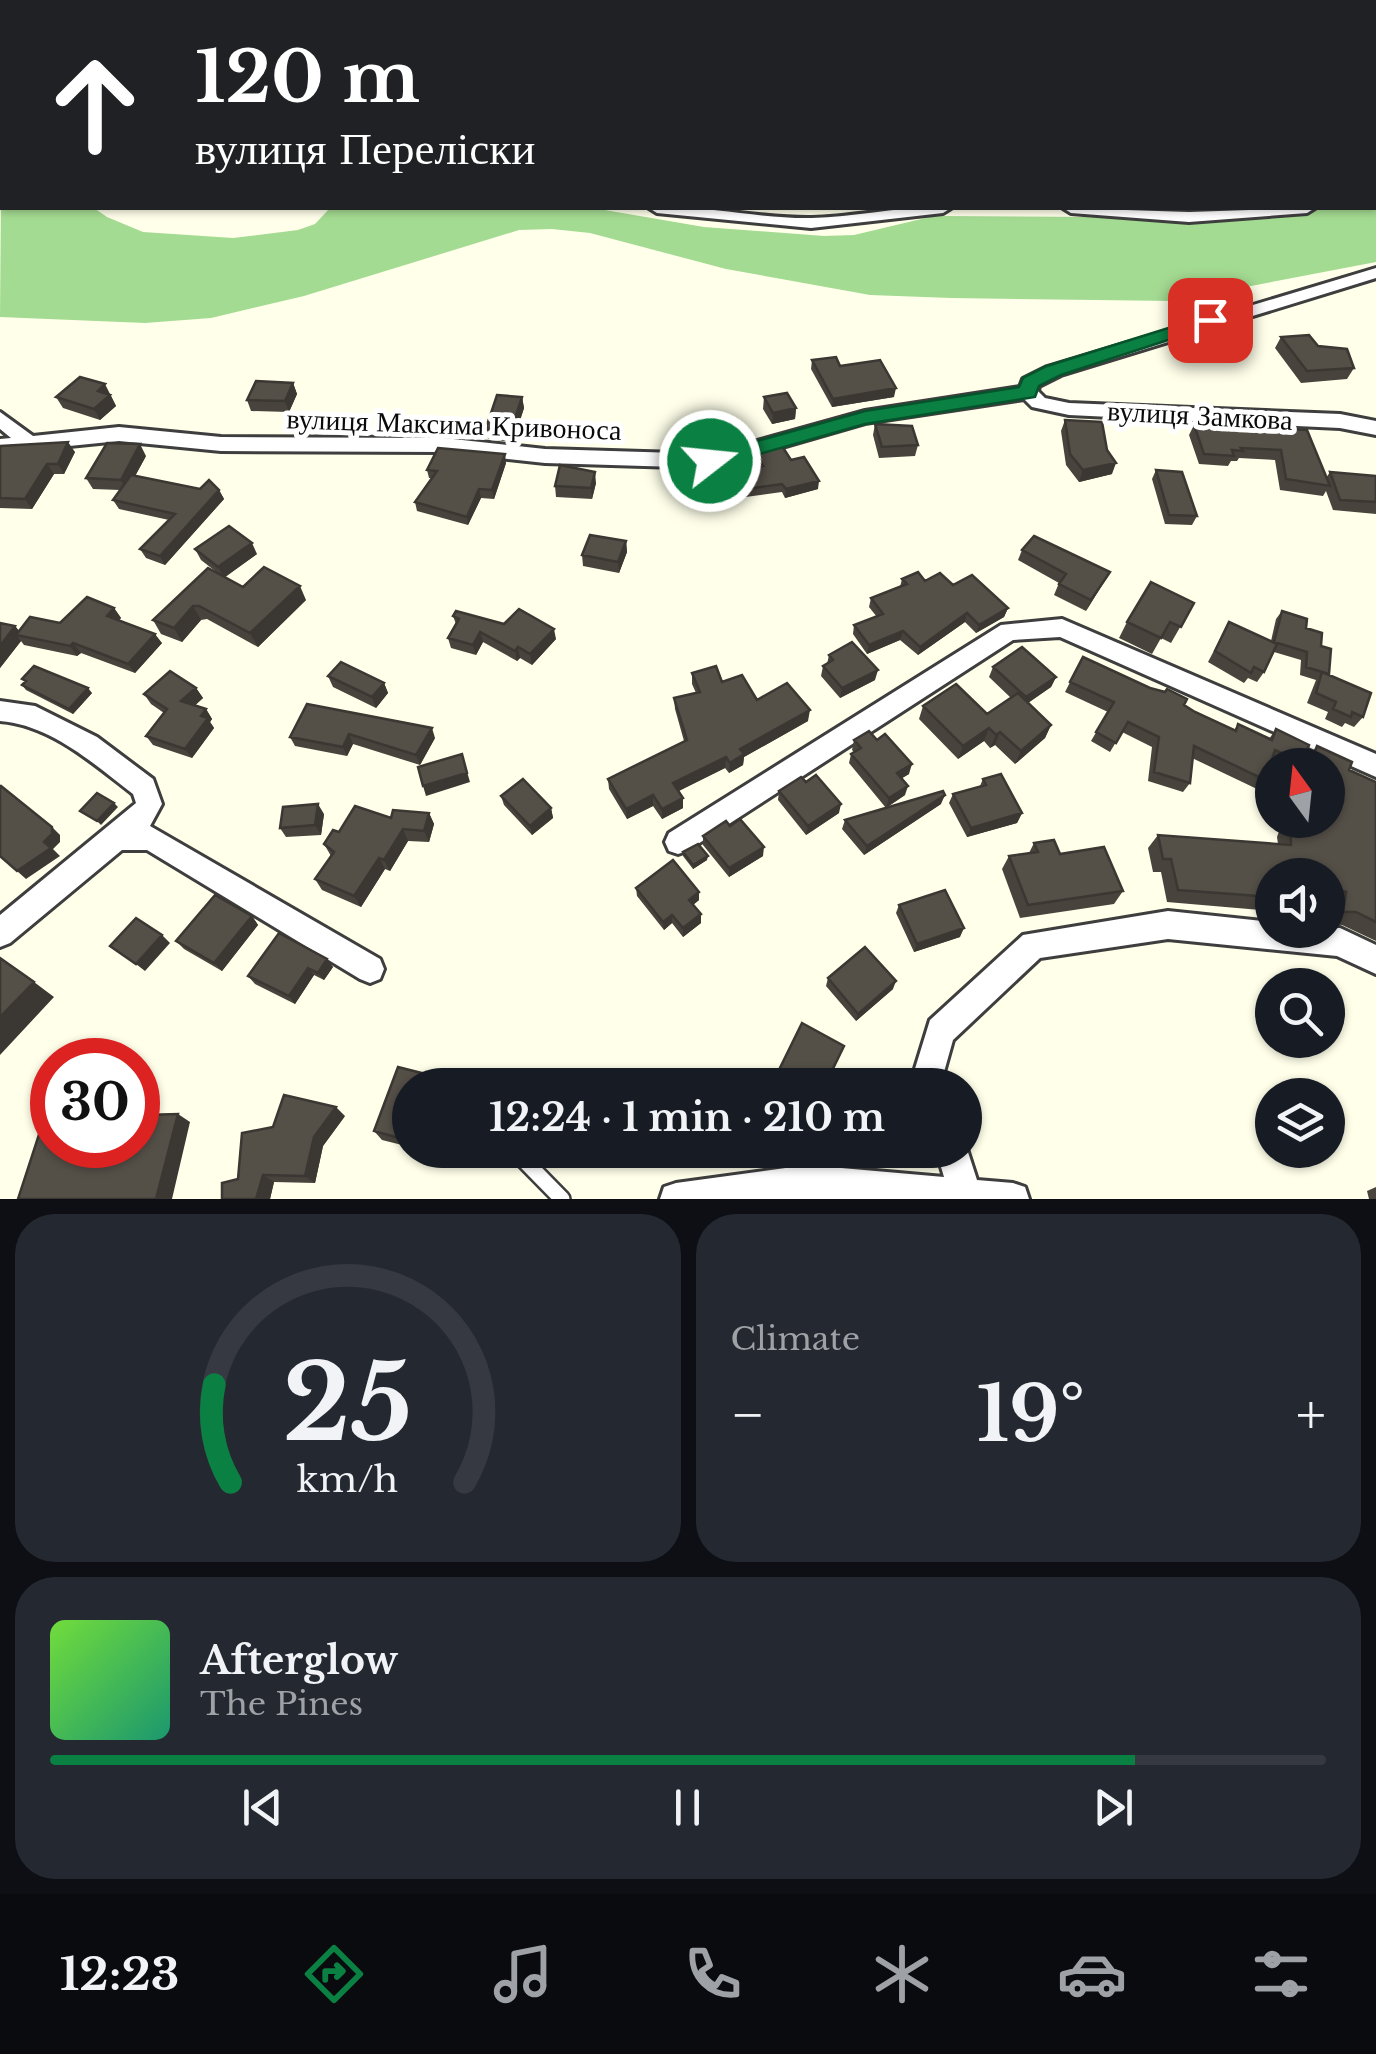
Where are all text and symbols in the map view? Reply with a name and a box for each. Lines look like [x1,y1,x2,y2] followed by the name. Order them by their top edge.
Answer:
[195,34,420,121] text: 120 m
[30,40,160,170] icon: ahead
[195,120,535,176] text: вулиця Переліски
[1168,278,1253,363] pin
[1183,293,1238,348] icon: arrive
[1106,393,1294,438] street label: вулиця Замкова
[286,401,623,448] street label: вулиця Максима Кривоноса
[658,409,762,513] position arrow
[1255,748,1345,838] north arrow
[1255,748,1345,1168] map controls
[1255,858,1345,948] button: sound
[1255,968,1345,1058] button: search
[30,1038,160,1168] speed limit sign: 30
[1255,1078,1345,1168] button: layers
[489,1094,885,1141] text: 12:24 · 1 min · 210 m
[731,1319,860,1359] text: Climate
[283,1339,413,1468] text: 25
[976,1368,1085,1461] text: 19°
[731,1381,765,1449] text: −
[1296,1381,1326,1449] text: +
[297,1457,398,1502] text: km/h
[200,1637,398,1684] text: Afterglow
[200,1684,363,1724] text: The Pines
[235,1780,290,1835] icon: previous
[660,1780,715,1835] icon: pause
[1086,1780,1141,1835] icon: next
[299,1939,369,2009] icon: directions
[488,1939,558,2009] icon: music
[678,1939,748,2009] icon: phone
[867,1939,937,2009] icon: climate
[1057,1939,1127,2009] icon: car
[1246,1939,1316,2009] icon: filters
[60,1946,179,2002] text: 12:23

